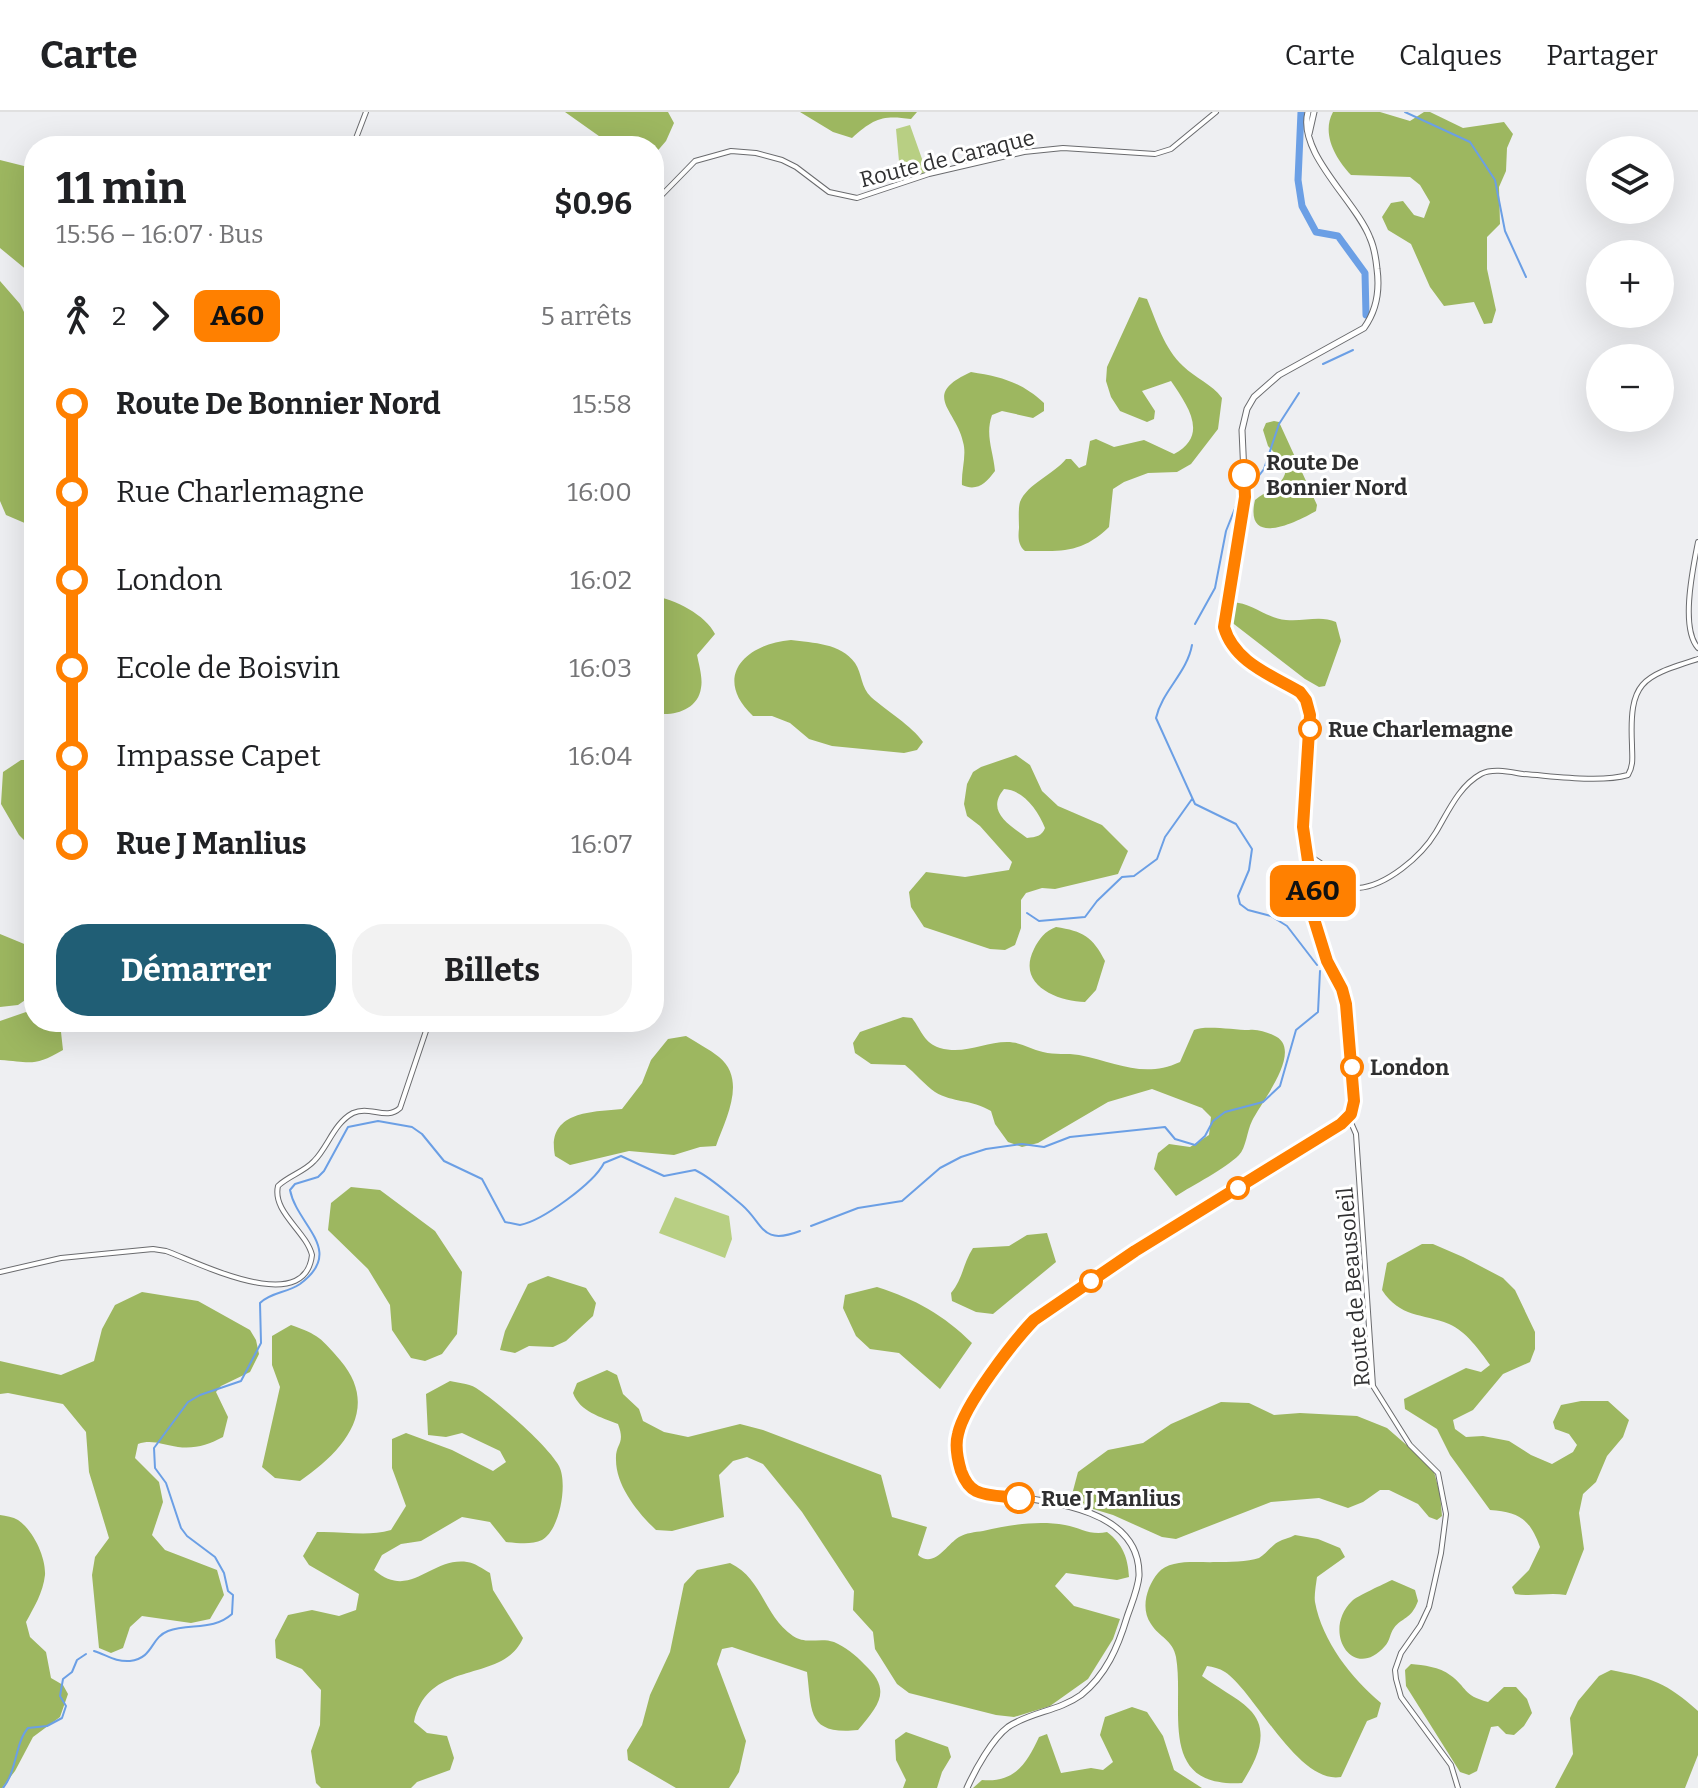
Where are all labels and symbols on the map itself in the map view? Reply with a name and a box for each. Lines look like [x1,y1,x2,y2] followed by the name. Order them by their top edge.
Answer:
[857,124,1037,193] street label: Route de Caraque
[1266,449,1407,501] place label: Route De Bonnier Nord
[1229,460,1259,490] marker: Route De Bonnier Nord
[1328,716,1513,743] place label: Rue Charlemagne
[1299,718,1321,740] marker: Rue Charlemagne
[1267,865,1359,917] line badge: A60
[1370,1054,1449,1081] place label: London
[1341,1056,1363,1078] marker: London
[1227,1177,1249,1199] unlabelled marker
[1331,1186,1376,1388] street label: Route de Beausoleil
[1080,1270,1102,1292] unlabelled marker
[1004,1483,1034,1513] marker: Rue J Manlius
[1041,1485,1181,1512] place label: Rue J Manlius

